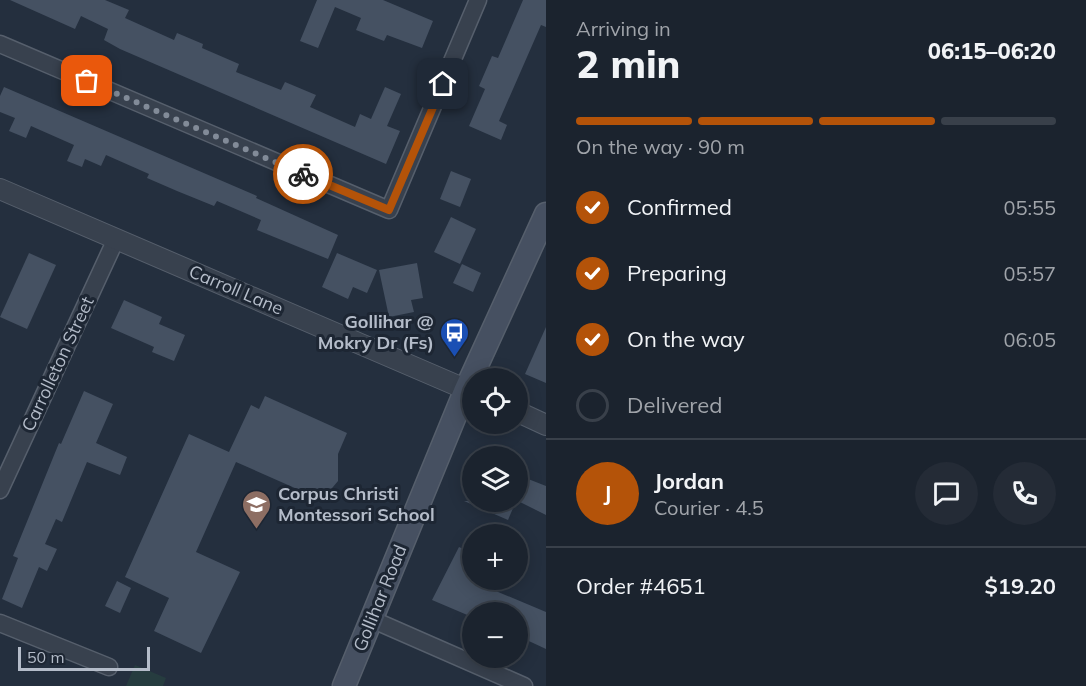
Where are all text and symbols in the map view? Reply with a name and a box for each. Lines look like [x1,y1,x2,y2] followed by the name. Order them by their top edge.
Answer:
[576,16,671,41] text: Arriving in
[928,37,1056,65] text: 06:15–06:20
[576,39,681,88] text: 2 min
[61,55,112,106] pin
[417,58,468,109] pin
[70,64,103,97] icon: bag
[426,67,459,100] icon: home
[576,134,745,159] text: On the way · 90 m
[273,144,333,204] courier
[287,158,320,191] icon: bike
[576,191,609,224] icon: check
[627,193,732,221] text: Confirmed
[1003,195,1056,220] text: 05:55
[576,257,609,290] icon: check
[186,259,287,320] street label: Carroll Lane
[627,259,727,287] text: Preparing
[1003,261,1056,286] text: 05:57
[16,293,99,435] street label: Carrolleton Street
[318,310,434,354] place label: Gollihar @ Mokry Dr (Fs)
[439,316,471,358] bus stop icon: Gollihar @ Mokry Dr (Fs)
[576,323,609,356] icon: check
[627,325,745,353] text: On the way
[1003,327,1056,352] text: 06:05
[462,368,528,668] map controls
[462,368,528,434] button: locate
[627,391,722,419] text: Delivered
[462,446,528,512] button: layers
[915,462,978,525] button: chat
[993,462,1056,525] button: phone
[654,467,724,495] text: Jordan
[604,479,611,507] text: J
[278,482,435,526] place label: Corpus Christi Montessori School
[241,488,273,530] school or university icon: Corpus Christi Montessori School
[654,495,764,520] text: Courier · 4.5
[462,524,528,590] button: +
[348,541,411,655] street label: Gollihar Road
[576,572,706,600] text: Order #4651
[985,572,1056,600] text: $19.20
[462,602,528,668] button: −
[18,644,150,672] scale bar
[27,647,64,667] text: 50 m

